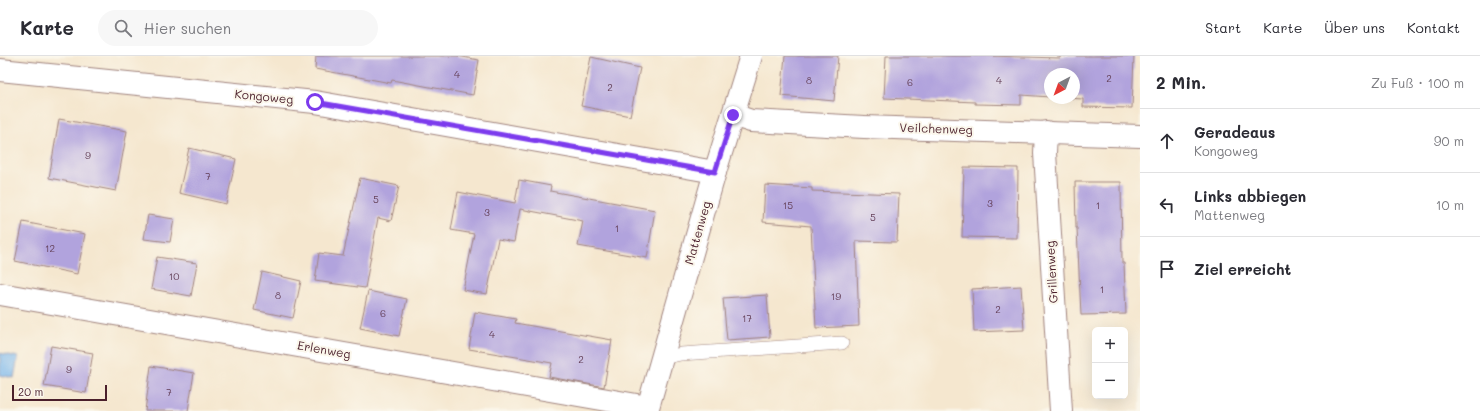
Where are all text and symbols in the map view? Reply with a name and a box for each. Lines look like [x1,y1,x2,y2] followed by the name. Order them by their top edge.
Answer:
[98,10,378,46] search box
[20,15,74,40] text: Karte
[112,17,134,39] icon: search
[144,18,231,38] text: Hier suchen
[1205,18,1241,37] text: Start
[1263,18,1302,37] text: Karte
[1324,18,1385,37] text: Über uns
[1407,18,1460,37] text: Kontakt
[454,67,460,81] house number: 4
[1044,68,1080,104] north arrow
[1106,71,1112,85] house number: 2
[1156,71,1206,93] text: 2 Min.
[806,73,812,87] house number: 8
[996,73,1002,87] house number: 4
[1371,74,1464,91] text: Zu Fuß · 100 m
[907,75,913,89] house number: 6
[607,80,613,94] house number: 2
[234,85,294,107] street label: Kongoweg
[306,93,324,111] route start
[724,106,742,124] route end
[899,119,973,137] street label: Veilchenweg
[1194,122,1275,142] text: Geradeaus
[1156,130,1178,152] icon: ahead
[1434,132,1464,149] text: 90 m
[1194,142,1258,159] text: Kongoweg
[85,148,91,162] house number: 9
[205,169,211,183] house number: 7
[1194,186,1306,206] text: Links abbiegen
[373,192,379,206] house number: 5
[1156,194,1178,216] icon: left
[987,196,993,210] house number: 3
[1436,196,1464,213] text: 10 m
[783,198,793,212] house number: 15
[1096,198,1100,212] house number: 1
[680,199,714,266] street label: Mattenweg
[484,205,490,219] house number: 3
[1194,206,1265,223] text: Mattenweg
[870,210,876,224] house number: 5
[615,221,619,235] house number: 1
[1041,240,1061,304] street label: Grillenweg
[45,241,55,255] house number: 12
[1156,258,1178,280] icon: arrive
[1194,259,1291,279] text: Ziel erreicht
[169,269,179,283] house number: 10
[1100,282,1104,296] house number: 1
[275,288,281,302] house number: 8
[831,289,841,303] house number: 19
[995,302,1001,316] house number: 2
[380,306,386,320] house number: 6
[742,311,752,325] house number: 17
[489,327,495,341] house number: 4
[1092,327,1128,399] map controls
[1092,327,1128,363] button: +
[296,336,352,362] street label: Erlenweg
[578,352,584,366] house number: 2
[66,362,72,376] house number: 9
[1092,363,1128,399] button: −
[12,383,107,402] scale bar
[18,384,43,399] text: 20 m
[166,385,172,399] house number: 7

